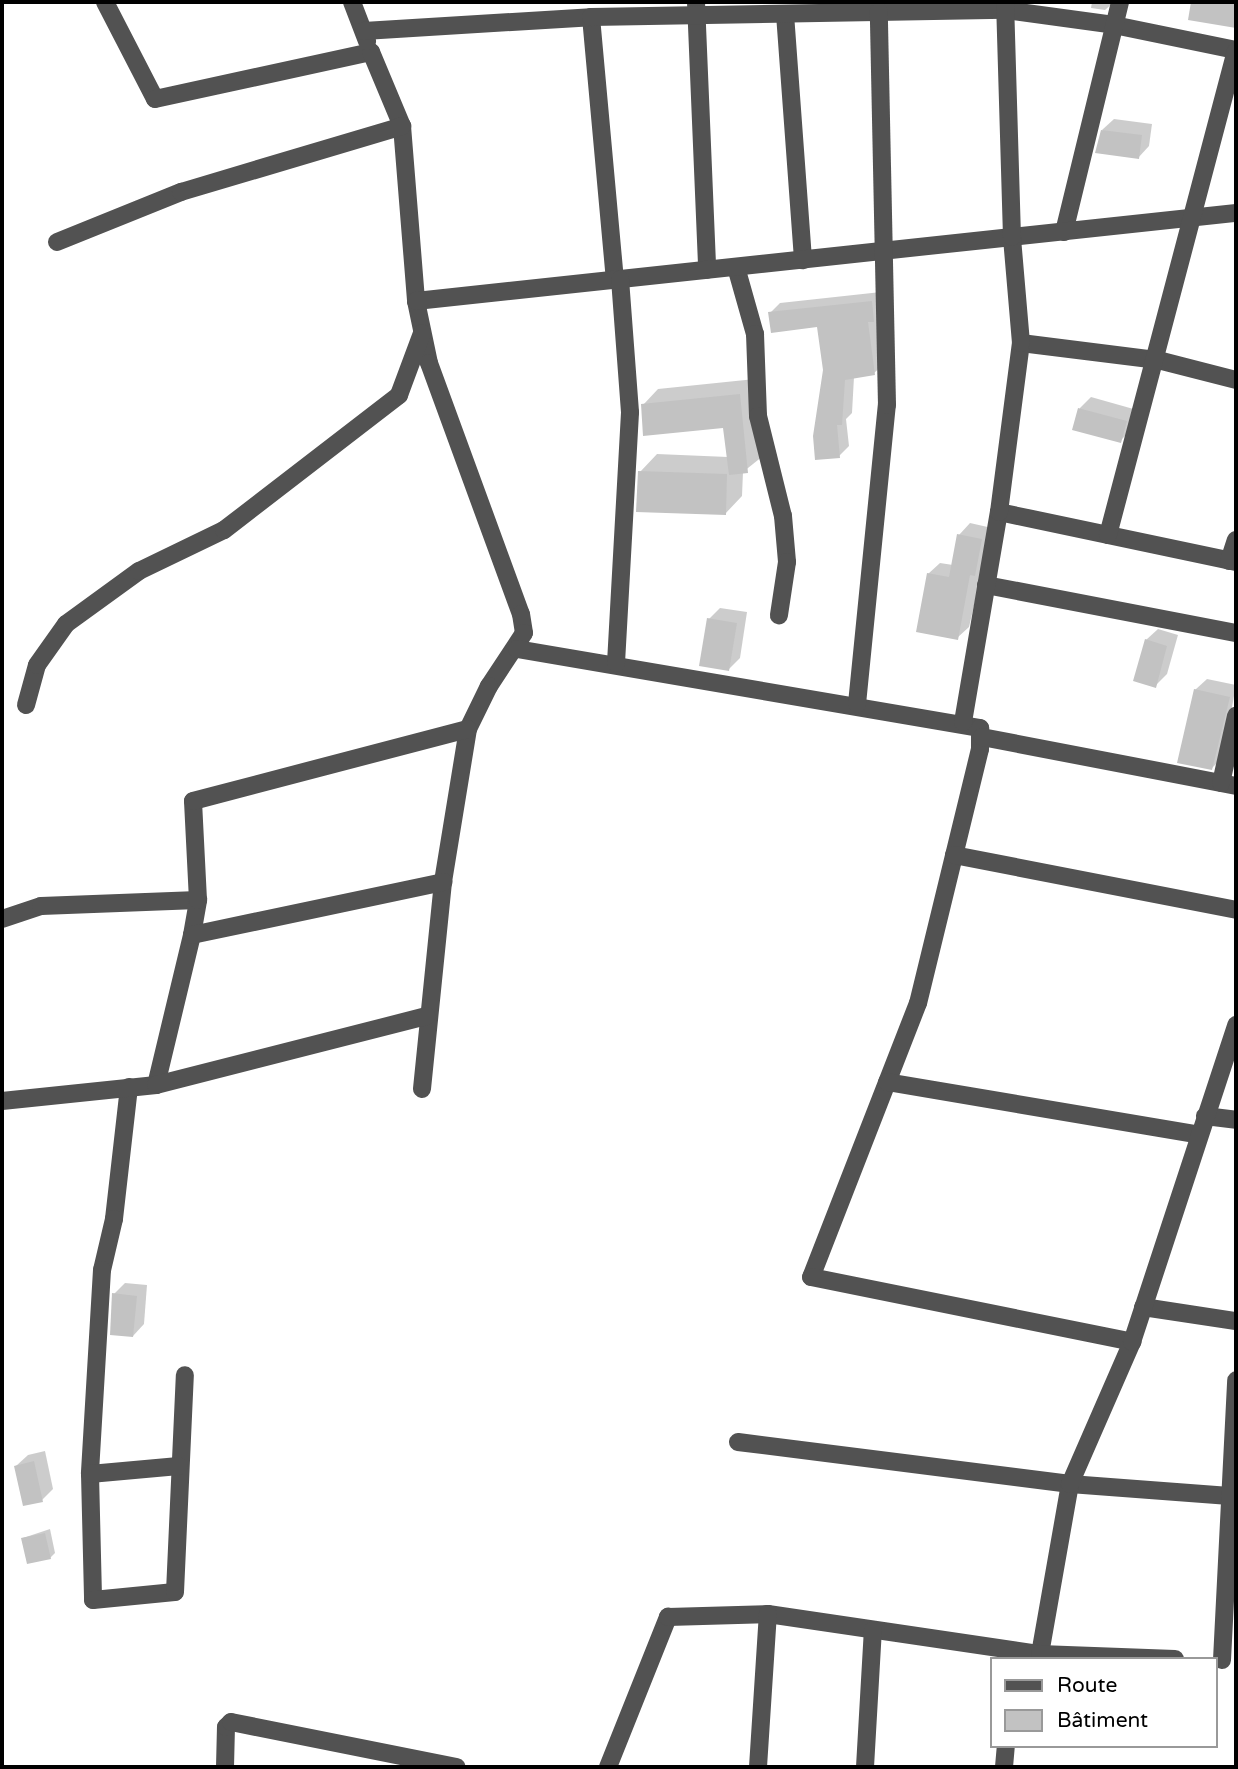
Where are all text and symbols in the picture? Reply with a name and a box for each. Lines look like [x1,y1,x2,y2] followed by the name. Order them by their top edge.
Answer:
[990,1657,1217,1748] legend
[1057,1673,1117,1698] text: Route
[1057,1708,1148,1733] text: Bâtiment

